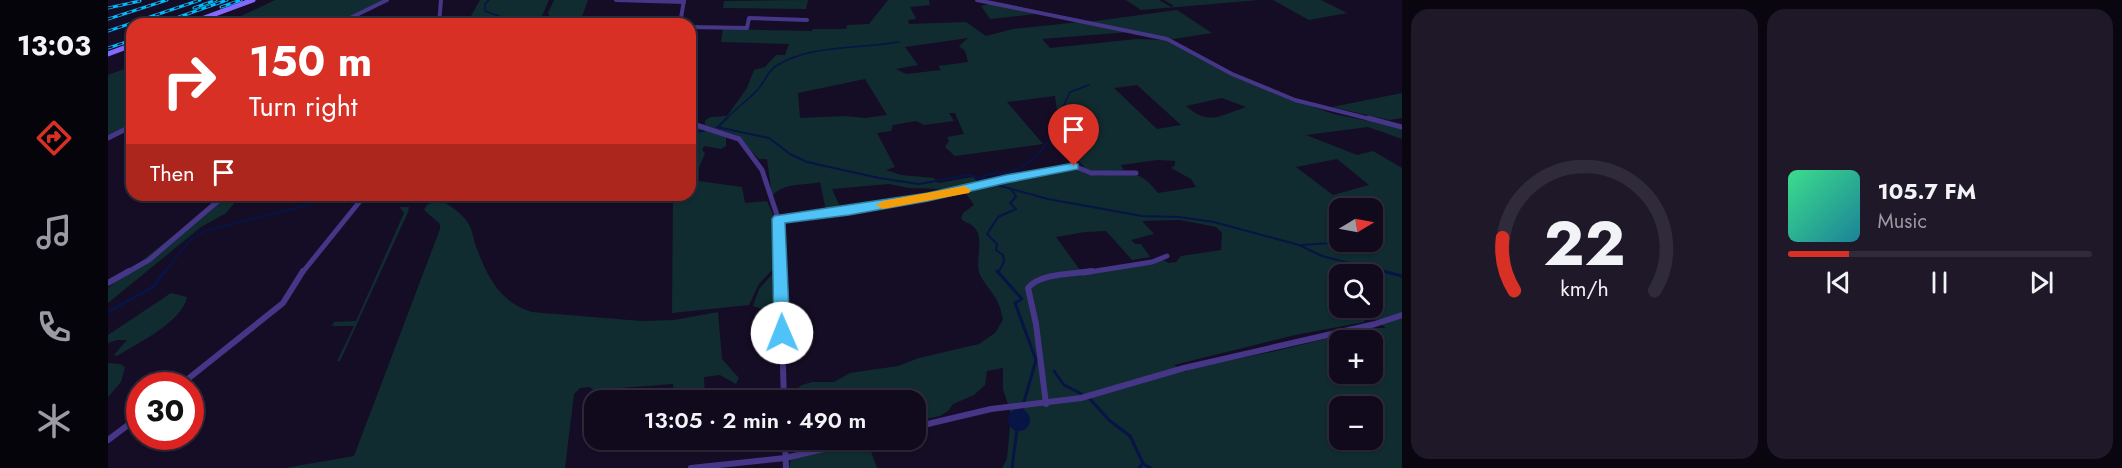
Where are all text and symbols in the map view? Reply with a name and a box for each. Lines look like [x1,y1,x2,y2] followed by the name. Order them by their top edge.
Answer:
[17,26,91,65] text: 13:03
[249,31,372,92] text: 150 m
[150,42,228,120] icon: right
[249,87,357,126] text: Turn right
[1048,104,1099,166] pin
[1057,113,1090,146] icon: arrive
[33,117,75,159] icon: directions
[207,156,240,189] icon: arrive
[150,157,195,189] text: Then
[1878,175,1976,207] text: 105.7 FM
[1329,198,1383,252] north arrow
[1329,198,1383,450] map controls
[1543,198,1625,288] text: 22
[1878,207,1927,236] text: Music
[33,211,75,253] icon: music
[1329,264,1383,318] button: search
[1822,266,1855,299] icon: previous
[1923,266,1956,299] icon: pause
[2025,266,2058,299] icon: next
[1560,273,1608,304] text: km/h
[750,301,814,365] position arrow
[33,306,75,348] icon: phone
[1329,330,1383,384] button: +
[126,372,204,450] speed limit sign: 30
[1329,396,1383,450] button: −
[33,400,75,442] icon: climate
[644,404,866,436] text: 13:05 · 2 min · 490 m

